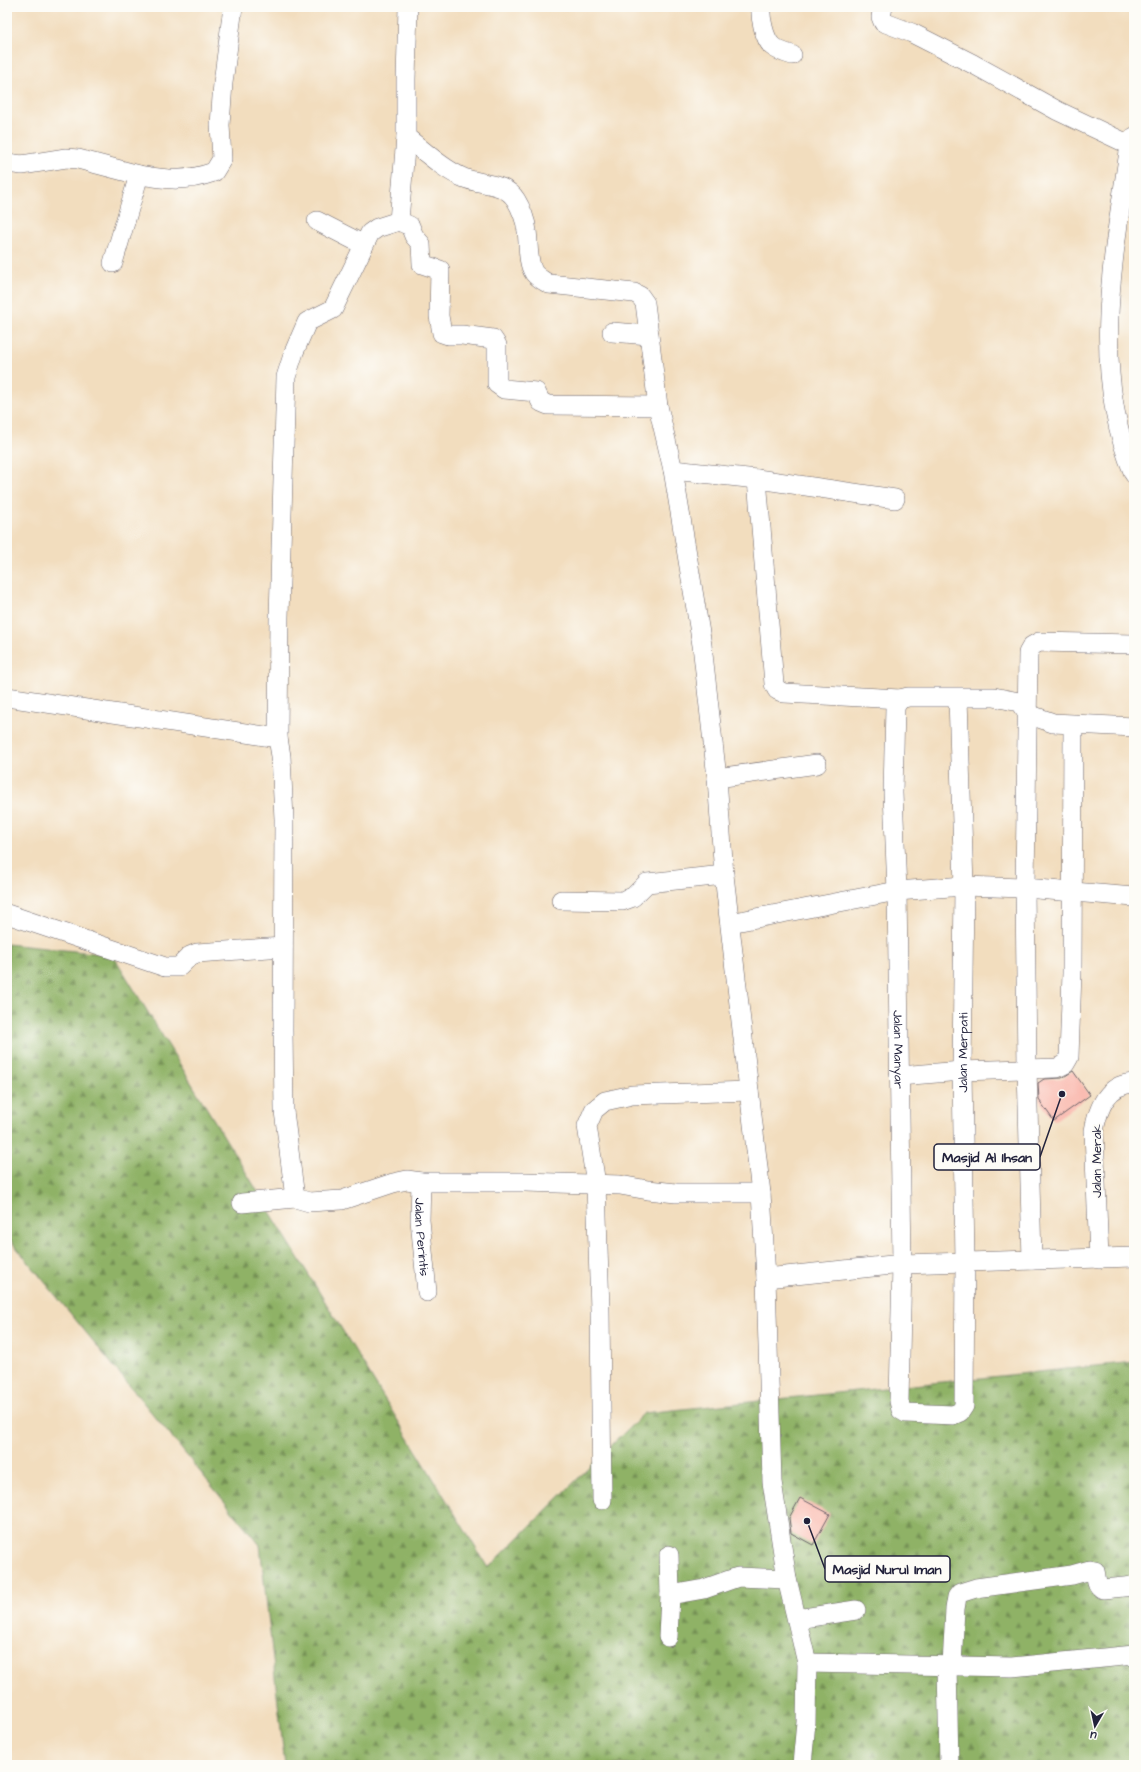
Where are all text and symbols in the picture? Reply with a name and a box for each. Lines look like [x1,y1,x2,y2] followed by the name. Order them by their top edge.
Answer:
[888,1010,908,1089] street label: Jalan Manyar
[954,1012,973,1093] street label: Jalan Merpati
[1088,1124,1106,1198] street label: Jalan Merak
[934,1144,1040,1170] callout: Masjid Al Ihsan
[942,1148,1032,1168] text: Masjid Al Ihsan
[410,1197,433,1277] street label: Jalan Perintis
[825,1556,950,1582] callout: Masjid Nurul Iman
[833,1560,941,1580] text: Masjid Nurul Iman
[1075,1706,1115,1746] north arrow
[1089,1727,1099,1743] text: U

